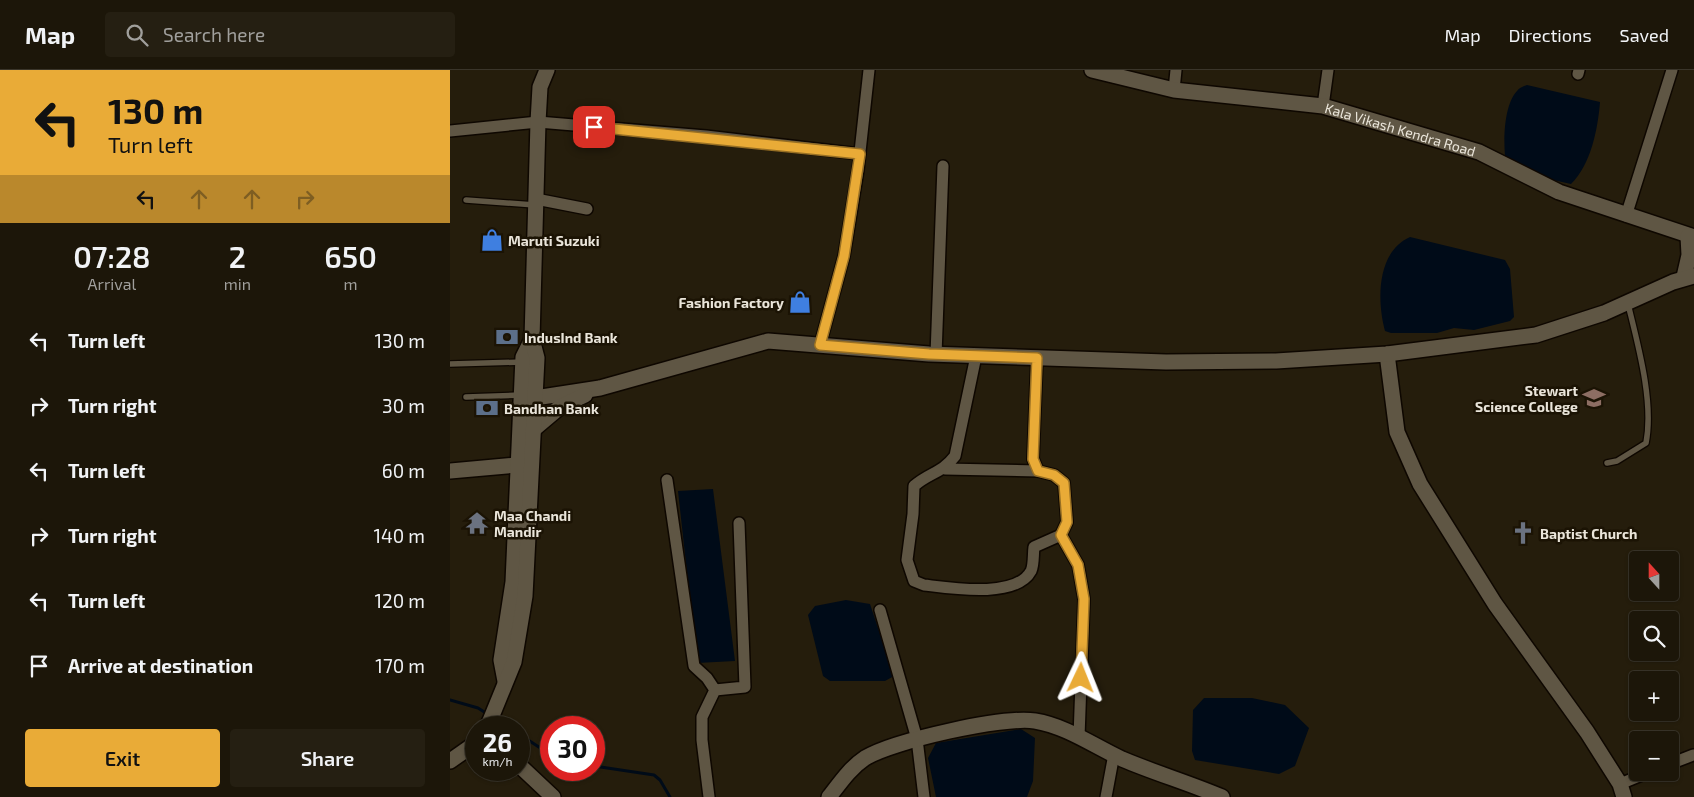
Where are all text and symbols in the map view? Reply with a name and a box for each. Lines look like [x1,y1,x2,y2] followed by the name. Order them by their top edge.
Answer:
[105,12,455,57] search box
[25,20,75,49] text: Map
[123,21,151,49] icon: search
[163,23,265,46] text: Search here
[1444,24,1481,46] text: Map
[1509,24,1592,46] text: Directions
[1620,24,1669,46] text: Saved
[108,89,203,131] text: 130 m
[25,90,90,155] icon: left
[1323,99,1478,159] street label: Kala Vikash Kendra Road
[573,106,615,148] pin
[580,113,608,141] icon: arrive
[108,131,193,157] text: Turn left
[132,185,160,213] icon: left
[185,185,213,213] icon: ahead
[238,185,266,213] icon: ahead
[291,185,319,213] icon: right
[479,227,505,253] shop icon: Maruti Suzuki
[508,232,600,249] place label: Maruti Suzuki
[73,238,151,274] text: 07:28
[229,238,246,274] text: 2
[324,238,377,274] text: 650
[88,274,136,293] text: Arrival
[224,274,251,293] text: min
[344,274,358,293] text: m
[787,289,813,315] shop icon: Fashion Factory
[679,294,784,311] place label: Fashion Factory
[494,324,520,350] bank icon: IndusInd Bank
[25,327,53,355] icon: left
[68,329,145,352] text: Turn left
[375,329,425,352] text: 130 m
[524,329,618,346] place label: IndusInd Bank
[1475,382,1578,415] place label: Stewart Science College
[1581,385,1607,411] school or university icon: Stewart Science College
[25,392,53,420] icon: right
[68,394,156,417] text: Turn right
[382,394,425,417] text: 30 m
[474,395,500,421] bank icon: Bandhan Bank
[504,400,599,417] place label: Bandhan Bank
[25,457,53,485] icon: left
[68,459,145,482] text: Turn left
[382,459,425,482] text: 60 m
[494,507,571,540] place label: Maa Chandi Mandir
[464,510,490,536] temple icon: Maa Chandi Mandir
[1510,520,1536,546] church icon: Baptist Church
[25,522,53,550] icon: right
[68,524,156,547] text: Turn right
[373,524,425,547] text: 140 m
[1540,525,1637,542] place label: Baptist Church
[1629,551,1679,601] north arrow
[1629,551,1679,781] map controls
[25,587,53,615] icon: left
[68,589,145,612] text: Turn left
[374,589,425,612] text: 120 m
[1629,611,1679,661] button: search
[1054,651,1106,703] position arrow
[25,652,53,680] icon: arrive
[68,654,253,677] text: Arrive at destination
[375,654,425,677] text: 170 m
[1629,671,1679,721] button: +
[540,716,605,781] speed limit sign: 30
[483,727,512,757] text: 26
[25,729,220,787] button: Exit
[230,729,425,787] button: Share
[1629,731,1679,781] button: −
[483,754,512,768] text: km/h

